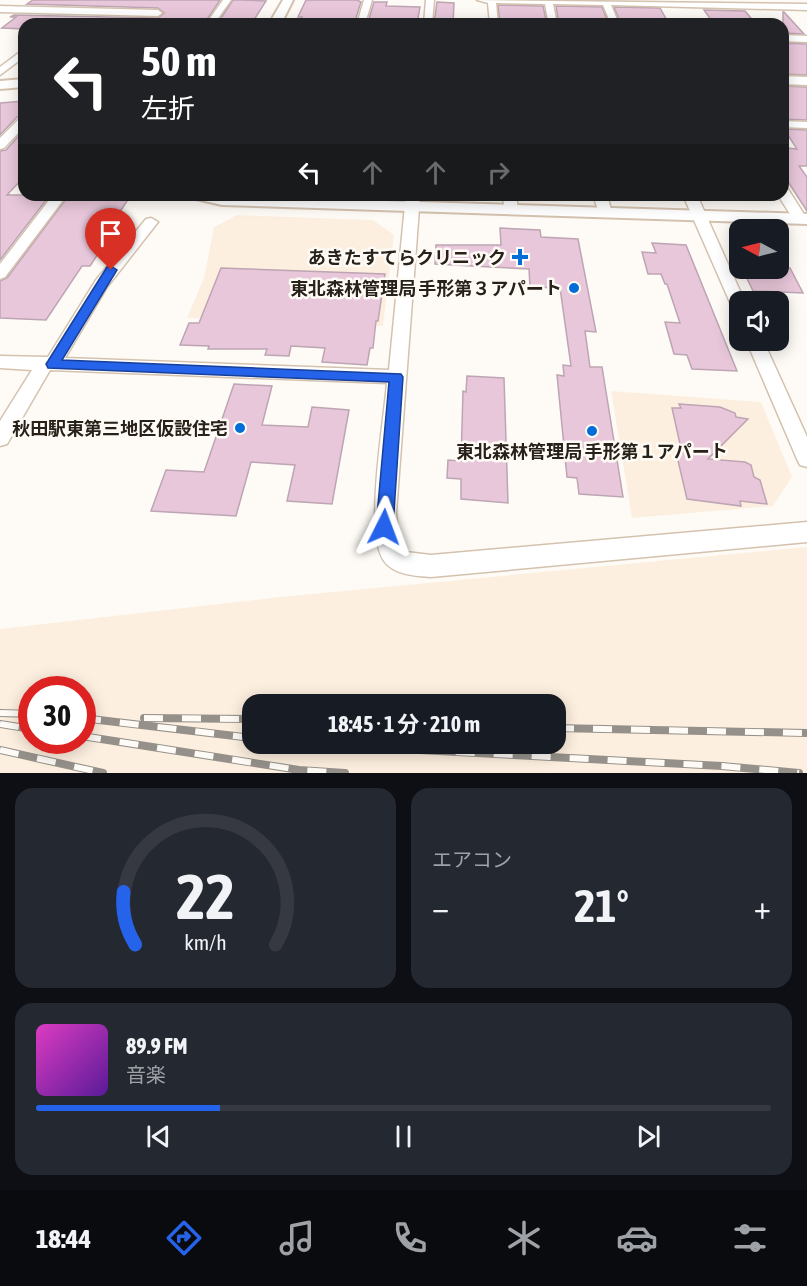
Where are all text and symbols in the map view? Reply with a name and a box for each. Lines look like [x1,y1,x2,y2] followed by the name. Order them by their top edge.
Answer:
[141,37,216,85] text: 50 m
[42,42,120,120] icon: left
[141,93,195,124] text: 左折
[293,156,326,189] icon: left
[356,156,389,189] icon: ahead
[419,156,452,189] icon: ahead
[482,156,515,189] icon: right
[85,208,136,270] pin
[94,217,127,250] icon: arrive
[729,219,789,279] north arrow
[729,219,789,351] map controls
[308,247,506,268] place label: あきたすてらクリニック
[511,248,529,266] marker: あきたすてらクリニック
[290,278,562,299] place label: 東北森林管理局 手形第３アパート
[567,281,581,295] marker: 東北森林管理局 手形第３アパート
[729,291,789,351] button: sound
[12,418,228,439] place label: 秋田駅東第三地区仮設住宅
[233,421,247,435] marker: 秋田駅東第三地区仮設住宅
[585,424,599,438] marker: 東北森林管理局 手形第１アパート
[456,441,728,462] place label: 東北森林管理局 手形第１アパート
[352,495,416,559] position arrow
[18,676,96,754] speed limit sign: 30
[328,711,480,737] text: 18:45 · 1 分 · 210 m
[432,848,512,871] text: エアコン
[176,861,235,932] text: 22
[574,880,629,932] text: 21°
[432,888,449,926] text: −
[754,888,771,926] text: +
[184,930,227,955] text: km/h
[126,1033,188,1059] text: 89.9 FM
[126,1063,166,1086] text: 音楽
[142,1120,175,1153] icon: previous
[387,1120,420,1153] icon: pause
[632,1120,665,1153] icon: next
[163,1217,205,1259] icon: directions
[276,1217,318,1259] icon: music
[389,1217,431,1259] icon: phone
[503,1217,545,1259] icon: climate
[616,1217,658,1259] icon: car
[729,1217,771,1259] icon: filters
[36,1223,91,1254] text: 18:44

